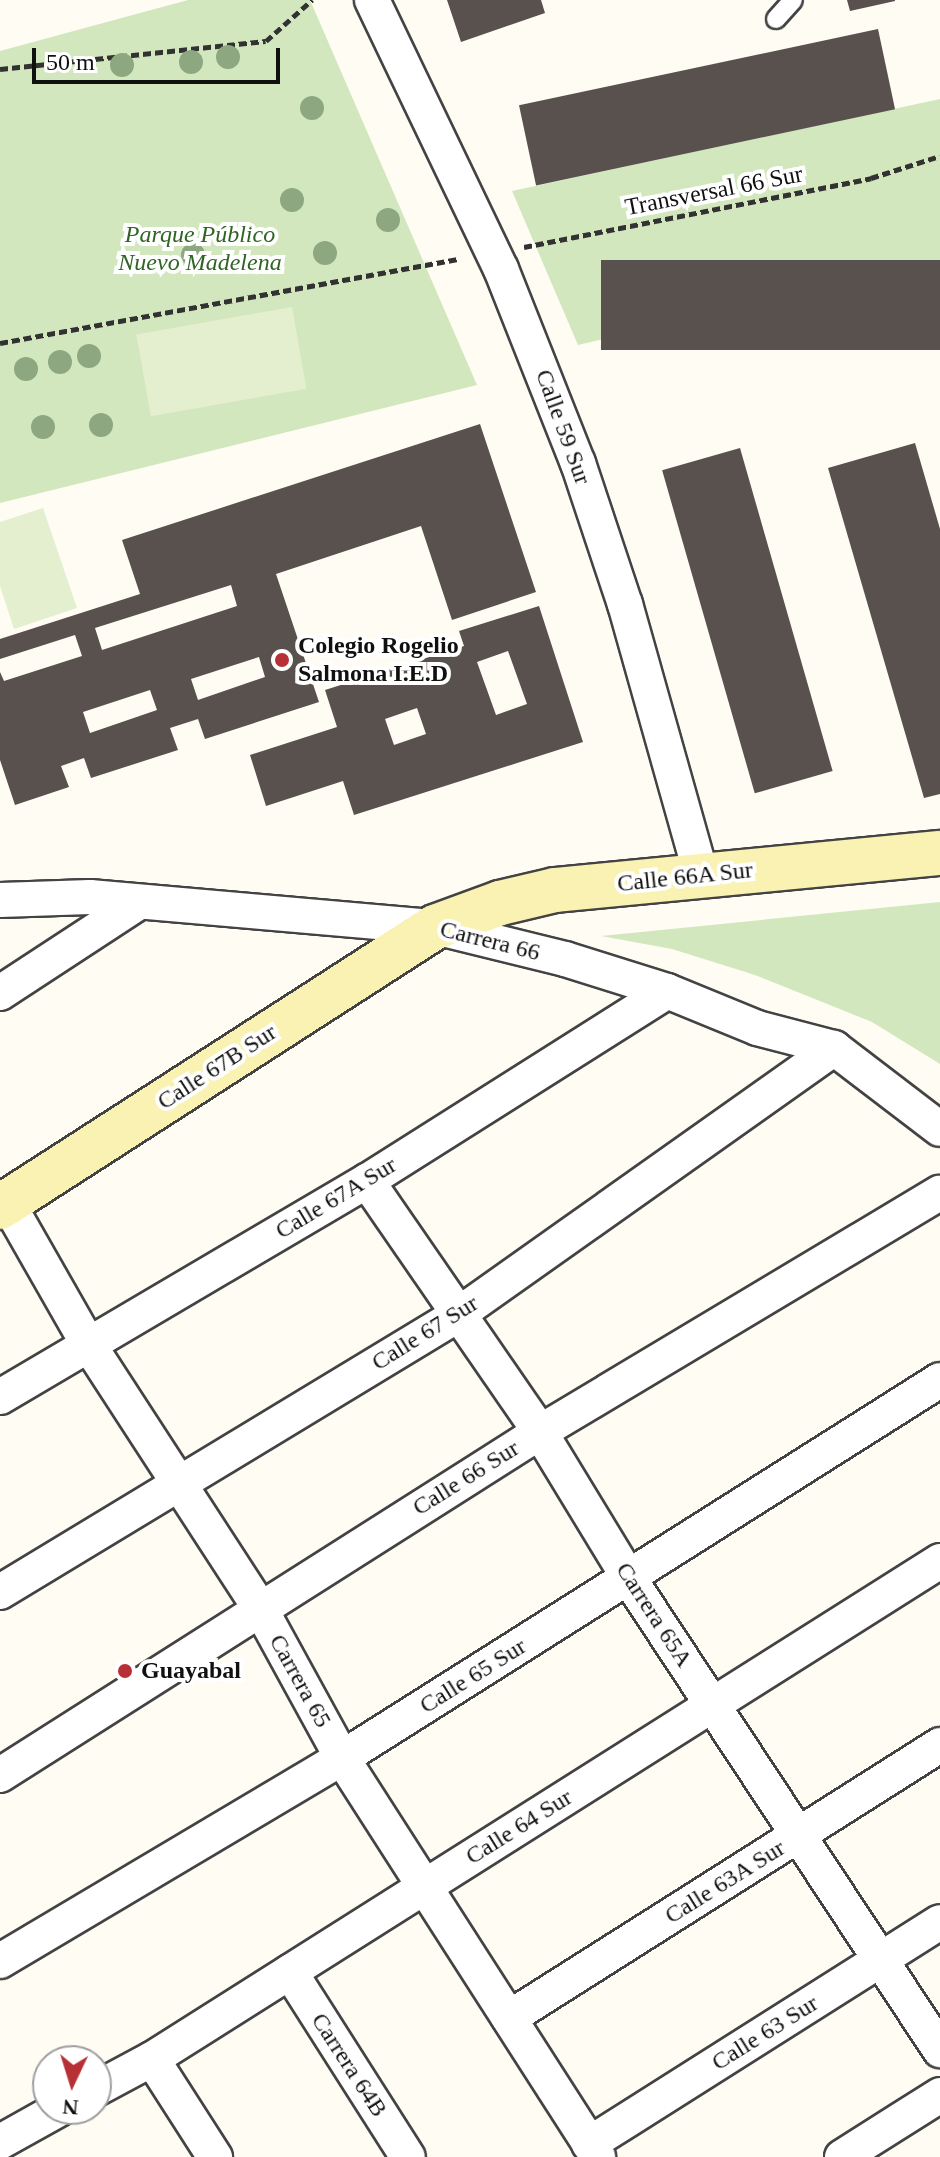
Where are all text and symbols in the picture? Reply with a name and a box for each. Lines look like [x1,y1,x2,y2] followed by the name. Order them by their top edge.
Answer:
[36,32,284,82] scale bar
[46,49,95,75] text: 50 m
[623,160,805,222] street label: Transversal 66 Sur
[118,221,282,277] park label: Parque Público Nuevo Madelena
[529,366,597,488] street label: Calle 59 Sur
[298,632,459,688] place label: Colegio Rogelio Salmona I.E.D
[273,651,291,669] marker: Colegio Rogelio Salmona I.E.D
[615,856,755,898] street label: Calle 66A Sur
[437,915,543,967] street label: Carrera 66
[152,1018,282,1116] street label: Calle 67B Sur
[270,1150,402,1246] street label: Calle 67A Sur
[366,1289,484,1377] street label: Calle 67 Sur
[407,1434,525,1522] street label: Calle 66 Sur
[609,1557,699,1673] street label: Carrera 65A
[263,1629,337,1733] street label: Carrera 65
[414,1632,532,1720] street label: Calle 65 Sur
[141,1657,241,1685] place label: Guayabal
[116,1662,134,1680] marker: Guayabal
[460,1783,578,1871] street label: Calle 64 Sur
[659,1833,791,1931] street label: Calle 63A Sur
[706,1989,824,2077] street label: Calle 63 Sur
[305,2008,393,2122] street label: Carrera 64B
[32,2045,112,2125] north arrow
[62,2094,79,2120] text: N

